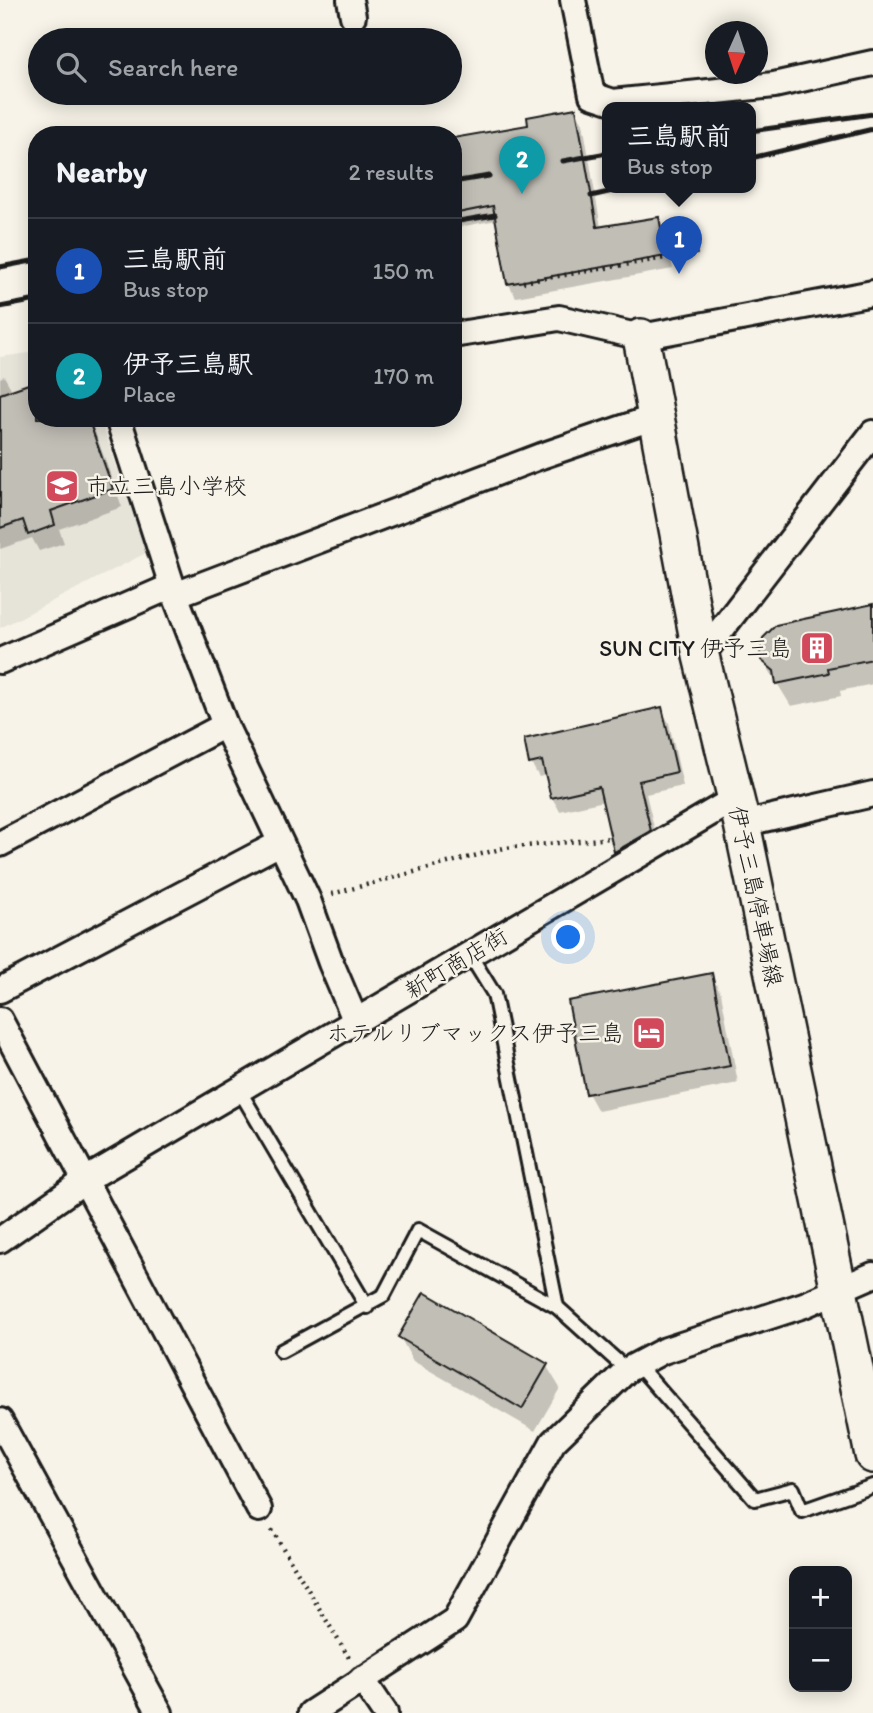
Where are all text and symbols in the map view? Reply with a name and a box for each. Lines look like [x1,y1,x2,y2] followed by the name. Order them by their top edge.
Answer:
[705,21,768,84] north arrow
[28,28,462,105] search box
[52,48,90,86] icon: search
[108,51,238,83] text: Search here
[602,102,756,193] popup
[627,120,731,152] text: 三島駅前
[499,136,545,194] pin: 2
[627,152,713,180] text: Bus stop
[56,153,147,190] text: Nearby
[348,158,434,186] text: 2 results
[656,216,702,274] pin: 1
[123,243,227,275] text: 三島駅前
[74,257,84,285] text: 1
[373,257,434,285] text: 150 m
[123,275,209,303] text: Bus stop
[123,348,253,380] text: 伊予三島駅
[73,362,85,390] text: 2
[373,362,434,390] text: 170 m
[123,380,176,408] text: Place
[43,467,81,505] school or university icon: 市立三島小学校
[86,472,247,500] place label: 市立三島小学校
[798,629,836,667] building icon: SUN CITY 伊予三島
[599,634,792,662] place label: SUN CITY 伊予三島
[723,803,789,989] street label: 伊予三島停車場線
[551,920,585,954] your location
[400,921,512,1005] street label: 新町商店街
[630,1014,668,1052] hotel icon: ホテルリブマックス伊予三島
[326,1019,624,1047] place label: ホテルリブマックス伊予三島
[789,1566,852,1692] map controls
[789,1566,852,1629] button: +
[789,1629,852,1692] button: −

